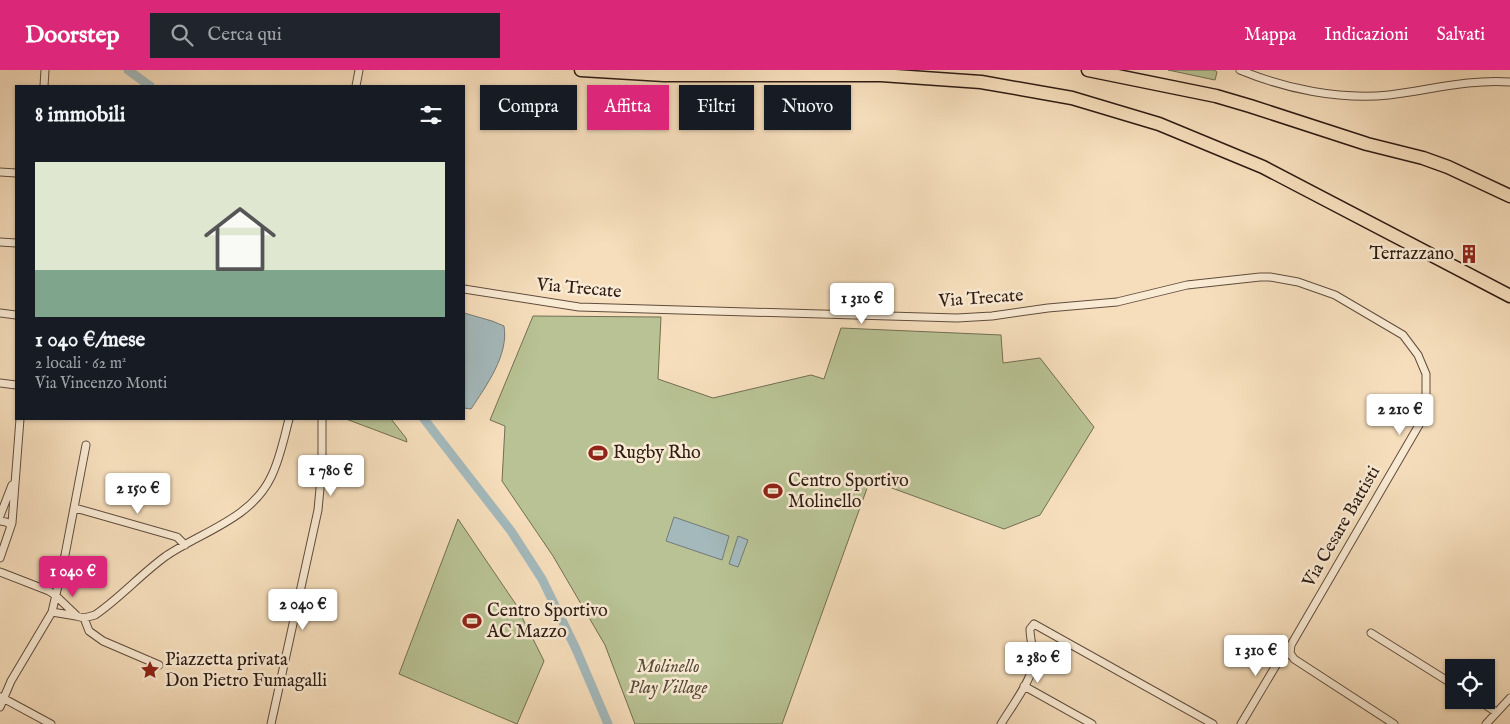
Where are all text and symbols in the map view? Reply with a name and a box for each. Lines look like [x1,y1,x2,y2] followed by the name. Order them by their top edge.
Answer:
[150,13,500,58] search box
[25,20,120,51] text: Doorstep
[168,21,196,49] icon: search
[208,23,282,47] text: Cerca qui
[1244,24,1296,47] text: Mappa
[1324,24,1409,47] text: Indicazioni
[1437,24,1485,47] text: Salvati
[480,85,577,130] chip: Compra
[587,85,669,130] chip: Affitta
[679,85,754,130] chip: Filtri
[764,85,851,130] chip: Nuovo
[417,101,445,129] icon: filters
[35,102,125,129] text: 8 immobili
[195,194,285,284] icon: home
[1369,243,1454,266] place label: Terrazzano
[1458,243,1480,265] building icon: Terrazzano
[535,274,622,304] street label: Via Trecate
[816,282,908,325] pin: 1 310 €
[937,285,1024,314] street label: Via Trecate
[841,289,883,309] text: 1 310 €
[35,327,145,354] text: 1 040 €/mese
[35,354,126,374] text: 2 locali · 62 m²
[35,374,167,394] text: Via Vincenzo Monti
[1354,394,1446,436] pin: 2 210 €
[1377,400,1423,420] text: 2 210 €
[587,442,609,464] sports icon: Rugby Rho
[613,442,701,465] place label: Rugby Rho
[285,454,377,497] pin: 1 780 €
[309,461,353,481] text: 1 780 €
[1297,462,1386,593] street label: Via Cesare Battisti
[788,470,909,514] place label: Centro Sportivo Molinello
[92,472,184,515] pin: 2 150 €
[116,479,160,499] text: 2 150 €
[762,480,784,502] sports icon: Centro Sportivo Molinello
[27,556,119,598] pin: 1 040 €
[50,562,96,582] text: 1 040 €
[257,588,349,631] pin: 2 040 €
[279,595,327,615] text: 2 040 €
[486,600,608,644] place label: Centro Sportivo AC Mazzo
[461,610,483,632] sports icon: Centro Sportivo AC Mazzo
[1210,634,1302,677] pin: 1 310 €
[1235,641,1277,661] text: 1 310 €
[992,642,1084,684] pin: 2 380 €
[1016,648,1060,668] text: 2 380 €
[165,649,327,693] place label: Piazzetta privata Don Pietro Fumagalli
[629,656,707,700] park label: Molinello Play Village
[139,659,161,681] place icon: Piazzetta privata Don Pietro Fumagalli
[1445,659,1495,709] map controls
[1445,659,1495,709] button: locate

